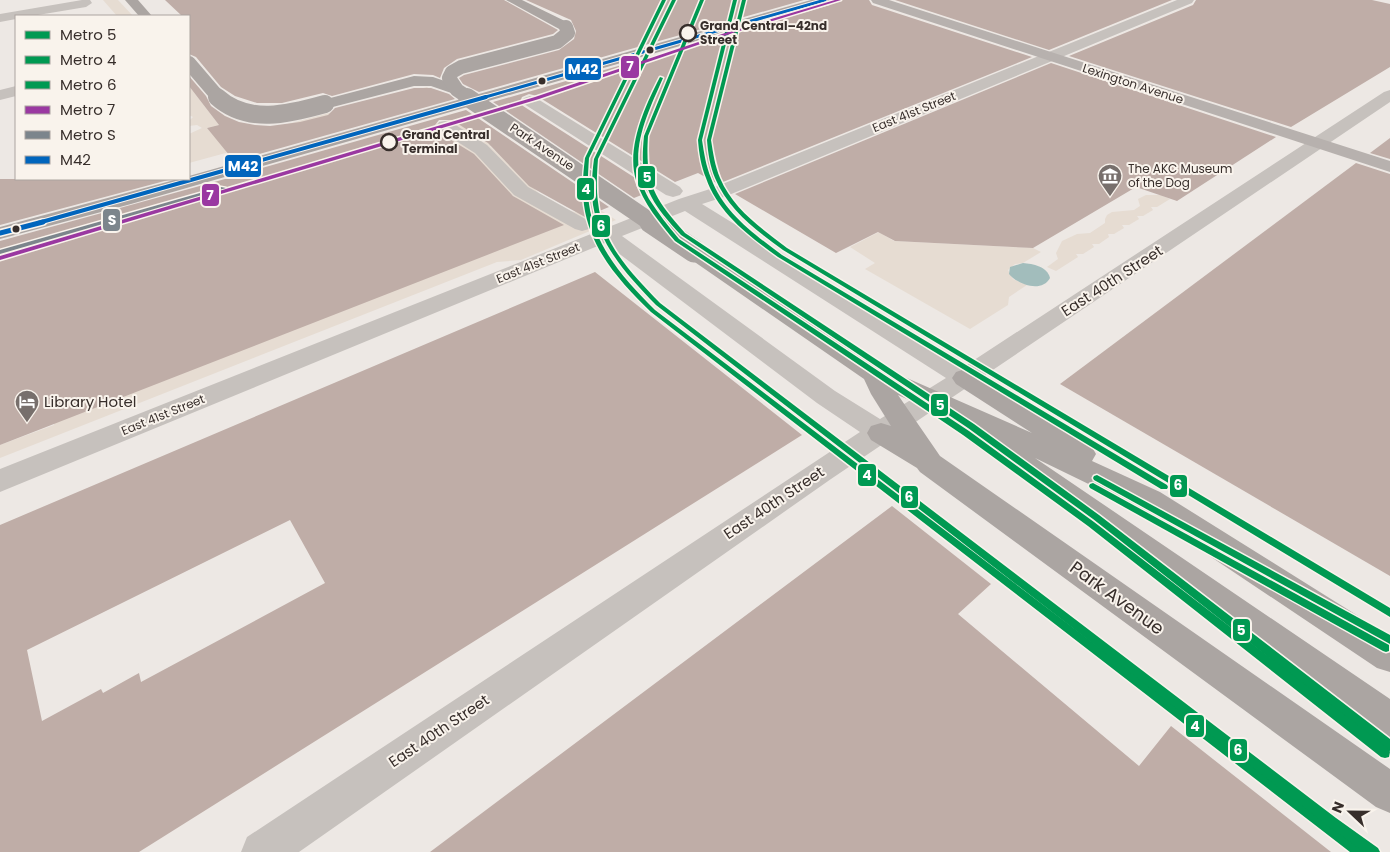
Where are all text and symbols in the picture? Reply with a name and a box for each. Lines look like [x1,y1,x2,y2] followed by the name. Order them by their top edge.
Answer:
[15,15,190,180] legend
[700,17,827,48] place label: Grand Central–42nd Street
[60,24,116,45] text: Metro 5
[679,24,697,42] marker: Grand Central–42nd Street
[645,45,655,55] unlabelled marker
[60,49,116,70] text: Metro 4
[620,55,640,79] line badge: 7
[626,56,634,76] text: 7
[564,57,602,81] line badge: M42
[568,59,598,79] text: M42
[1081,59,1186,108] street label: Lexington Avenue
[60,74,116,95] text: Metro 6
[537,76,547,86] unlabelled marker
[870,87,958,136] street label: East 41st Street
[60,99,115,120] text: Metro 7
[507,119,578,174] street label: Park Avenue
[60,124,116,145] text: Metro S
[402,126,490,157] place label: Grand Central Terminal
[380,133,398,151] marker: Grand Central Terminal
[60,149,91,170] text: M42
[224,154,262,178] line badge: M42
[228,156,258,176] text: M42
[1128,160,1232,191] place label: The AKC Museum of the Dog
[1097,163,1123,197] museum icon: The AKC Museum of the Dog
[637,165,656,189] line badge: 5
[642,167,652,187] text: 5
[576,177,595,201] line badge: 4
[581,179,591,199] text: 4
[201,183,220,207] line badge: 7
[206,185,214,205] text: 7
[102,208,121,232] line badge: S
[108,210,117,230] text: S
[591,214,611,238] line badge: 6
[597,216,606,236] text: 6
[11,224,21,234] unlabelled marker
[494,238,582,287] street label: East 41st Street
[1057,240,1167,321] street label: East 40th Street
[14,389,40,423] hotel icon: Library Hotel
[119,390,207,439] street label: East 41st Street
[44,391,137,412] place label: Library Hotel
[930,393,949,417] line badge: 5
[935,395,945,415] text: 5
[719,461,828,544] street label: East 40th Street
[857,463,877,487] line badge: 4
[862,465,872,485] text: 4
[1169,474,1188,498] line badge: 6
[1174,475,1183,495] text: 6
[900,485,919,509] line badge: 6
[905,487,914,507] text: 6
[1065,555,1170,640] street label: Park Avenue
[1232,618,1251,642] line badge: 5
[1236,620,1246,640] text: 5
[384,689,493,772] street label: East 40th Street
[1185,714,1205,738] line badge: 4
[1190,716,1200,736] text: 4
[1229,738,1248,762] line badge: 6
[1234,740,1243,760] text: 6
[1325,787,1375,837] north arrow
[1327,799,1349,816] text: N

